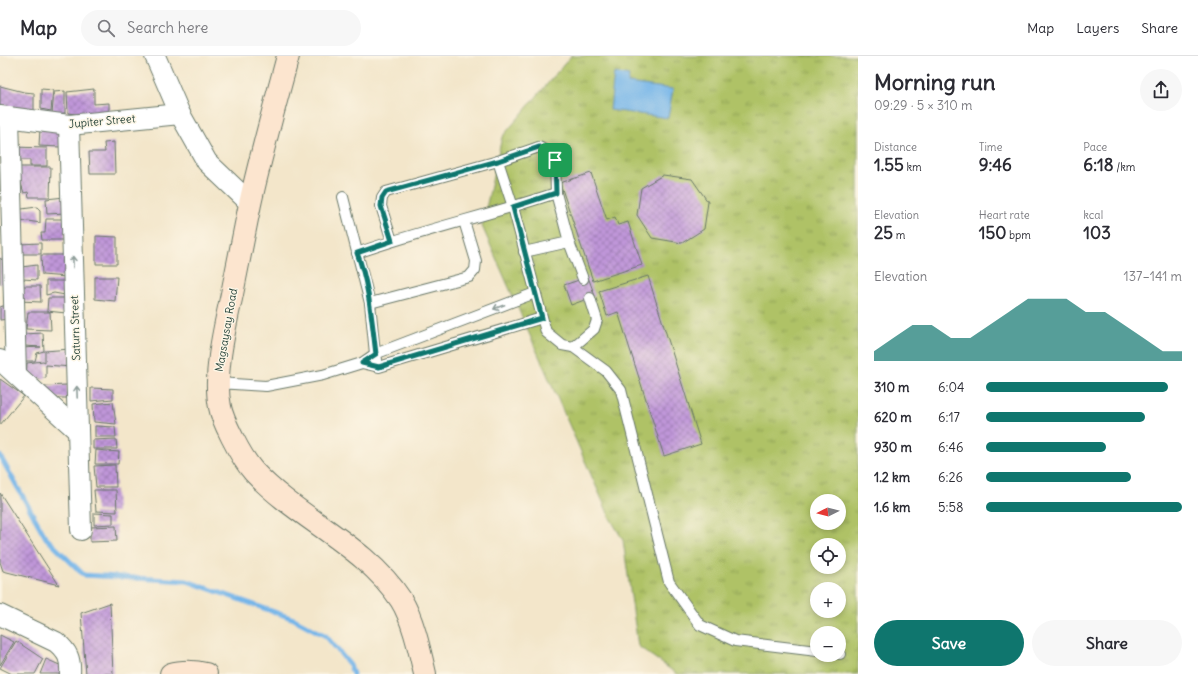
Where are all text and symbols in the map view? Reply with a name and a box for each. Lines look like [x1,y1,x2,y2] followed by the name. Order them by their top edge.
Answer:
[81,10,361,46] search box
[20,16,57,40] text: Map
[95,17,117,39] icon: search
[127,18,208,37] text: Search here
[1027,19,1054,37] text: Map
[1076,19,1119,37] text: Layers
[1141,19,1178,37] text: Share
[874,68,996,96] text: Morning run
[1140,69,1182,111] button: share
[874,97,972,114] text: 09:29 · 5 × 310 m
[68,111,136,131] street label: Jupiter Street
[874,140,917,154] text: Distance
[979,140,1002,154] text: Time
[1083,140,1107,154] text: Pace
[538,143,572,177] pin
[544,149,566,171] icon: arrive
[874,154,904,176] text: 1.55
[979,154,1012,176] text: 9:46
[1083,154,1114,176] text: 6:18
[904,160,922,174] text: km
[1114,160,1135,174] text: /km
[874,208,919,222] text: Elevation
[979,208,1030,222] text: Heart rate
[1083,208,1103,222] text: kcal
[874,222,893,244] text: 25
[979,222,1006,244] text: 150
[1083,222,1111,244] text: 103
[893,228,905,242] text: m
[1006,228,1031,242] text: bpm
[69,256,76,269] one-way arrow
[874,268,927,285] text: Elevation
[1123,268,1182,285] text: 137–141 m
[212,287,240,373] street label: Magsaysay Road
[67,295,83,361] street label: Saturn Street
[493,303,505,311] one-way arrow
[874,379,909,396] text: 310 m
[938,379,965,396] text: 6:04
[73,386,80,399] one-way arrow
[874,409,912,426] text: 620 m
[938,409,960,426] text: 6:17
[874,439,912,456] text: 930 m
[938,439,963,456] text: 6:46
[874,469,910,486] text: 1.2 km
[938,469,963,486] text: 6:26
[810,494,846,530] north arrow
[810,494,846,662] map controls
[874,499,910,516] text: 1.6 km
[938,499,963,516] text: 5:58
[810,538,846,574] button: locate
[810,582,846,618] button: +
[874,620,1024,666] button: Save
[1032,620,1182,666] button: Share
[810,626,846,662] button: −

